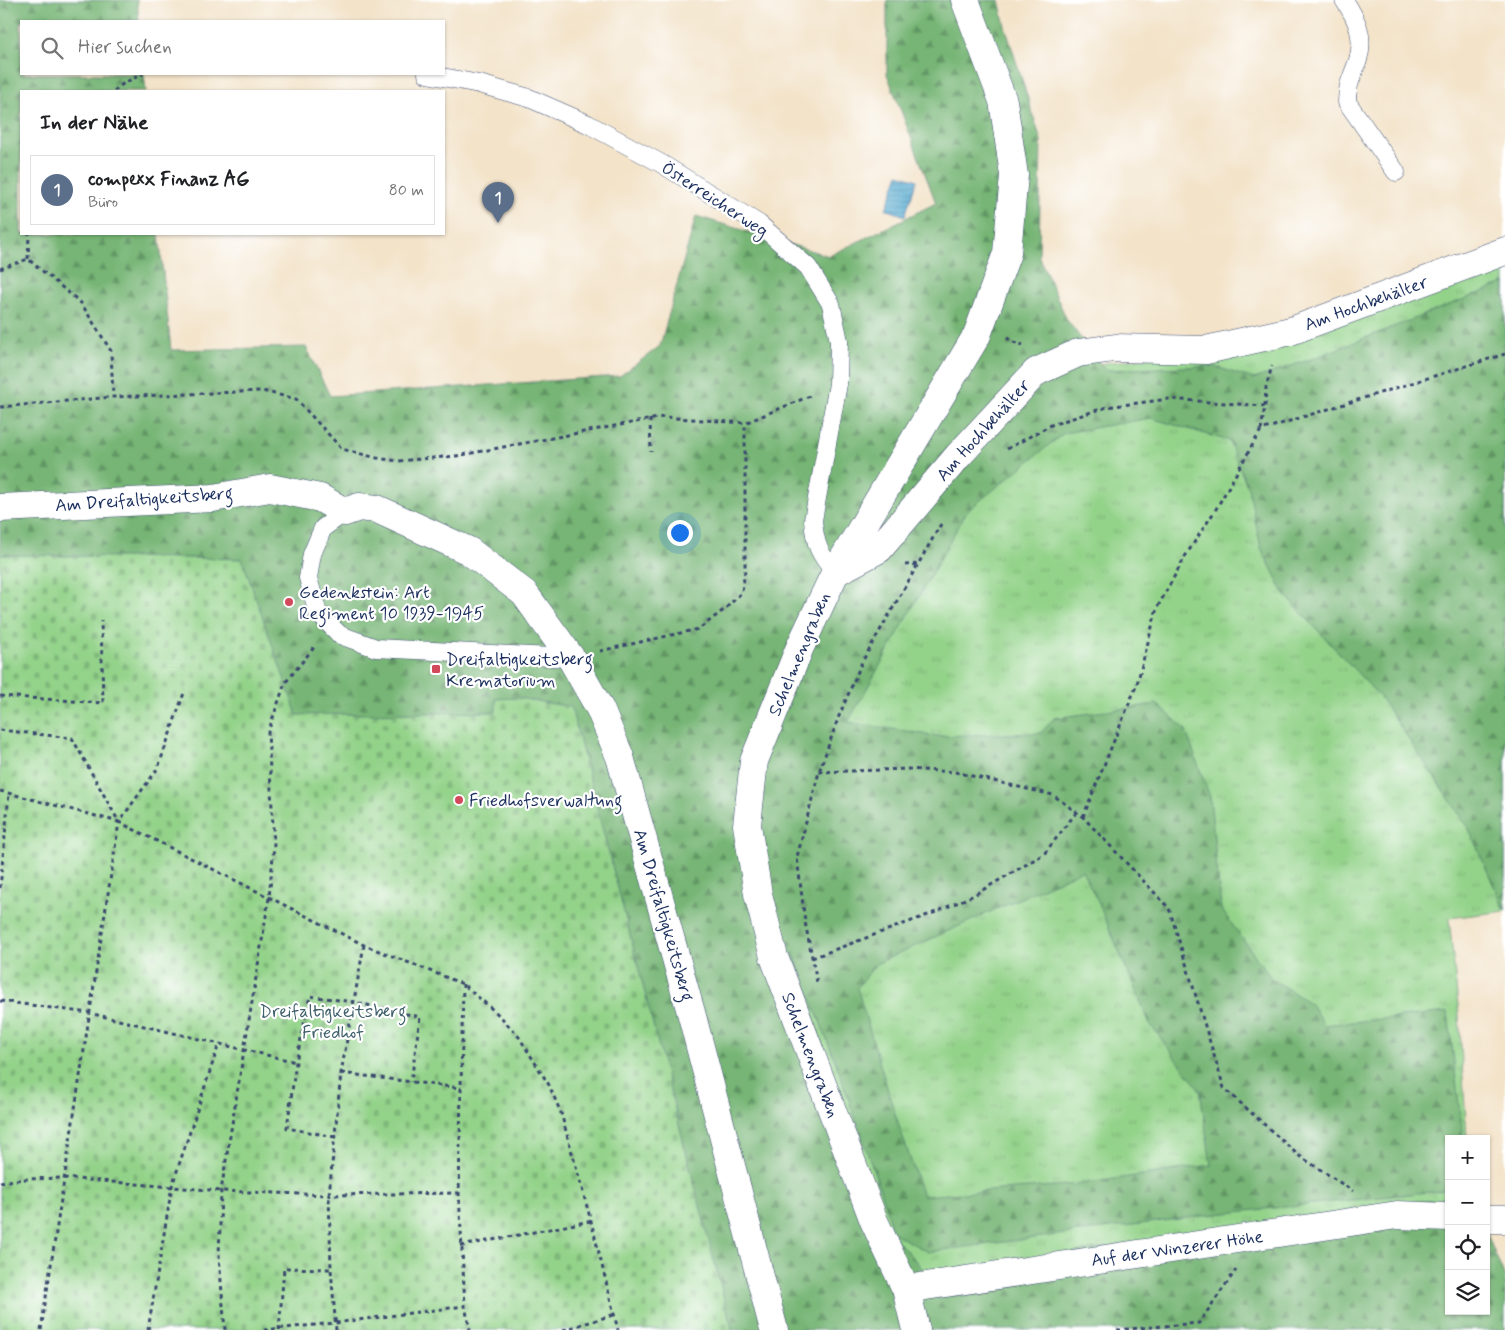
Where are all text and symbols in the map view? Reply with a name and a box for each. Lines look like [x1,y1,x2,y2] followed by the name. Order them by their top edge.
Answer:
[20,20,445,75] search box
[38,34,66,62] icon: search
[78,35,172,60] text: Hier suchen
[40,109,148,137] text: In der Nähe
[656,156,772,244] street label: Österreicherweg
[88,167,249,192] text: compexx Finanz AG
[53,180,61,201] text: 1
[389,180,424,201] text: 80 m
[482,182,514,223] pin: 1
[88,192,118,213] text: Büro
[1301,270,1432,337] street label: Am Hochbehälter
[931,374,1037,487] street label: Am Hochbehälter
[54,482,234,520] street label: Am Dreifaltigkeitsberg
[667,520,693,546] your location
[299,581,484,628] place label: Gedenkstein: Art Regiment 10 1939-1945
[763,589,837,720] street label: Schelmengraben
[283,596,295,608] marker: Gedenkstein: Art Regiment 10 1939-1945
[446,648,593,693] place label: Dreifaltigkeitsberg Krematorium
[430,663,442,675] marker: Dreifaltigkeitsberg Krematorium
[469,789,622,815] place label: Friedhofsverwaltung
[453,794,465,806] marker: Friedhofsverwaltung
[625,826,699,1005] street label: Am Dreifaltigkeitsberg
[775,989,845,1121] street label: Schelmengraben
[260,1000,406,1045] park label: Dreifaltigkeitsberg Friedhof
[1445,1135,1490,1315] map controls
[1445,1135,1490,1180] button: +
[1445,1180,1490,1225] button: −
[1090,1225,1265,1273] street label: Auf der Winzerer Höhe
[1445,1225,1490,1270] button: locate
[1445,1270,1490,1315] button: layers

